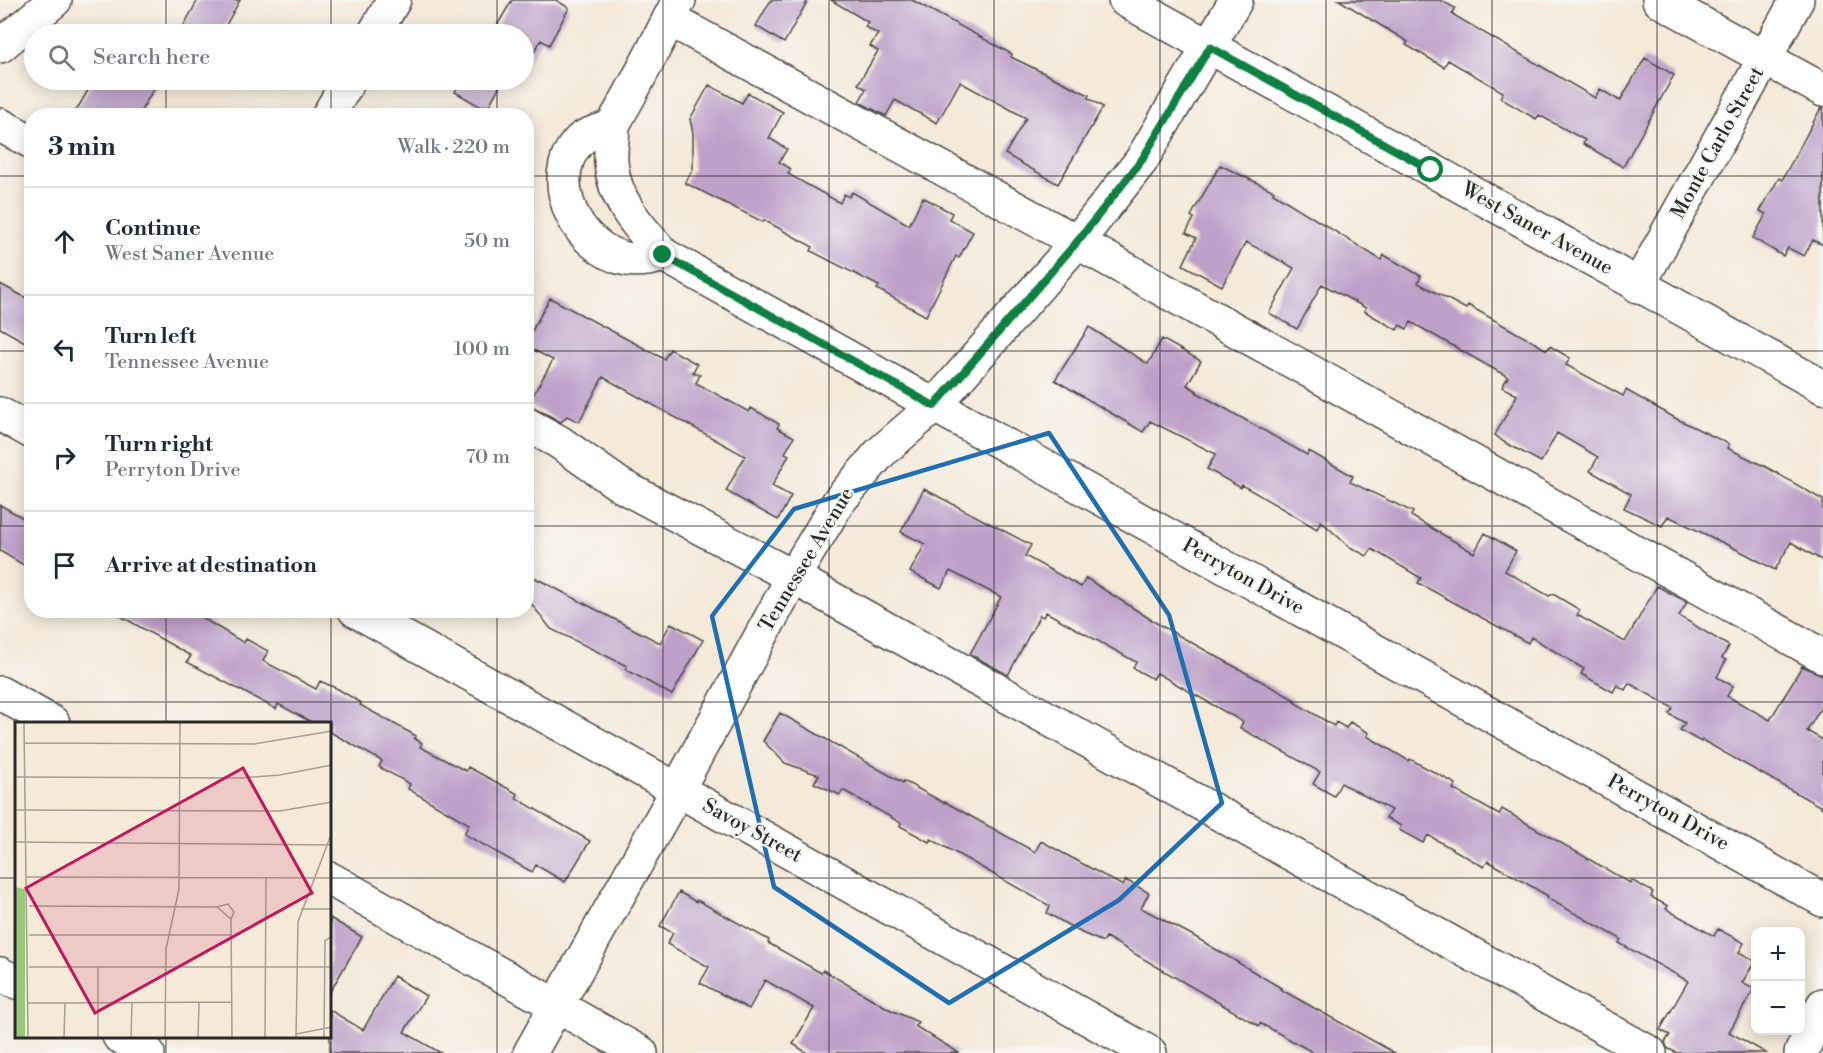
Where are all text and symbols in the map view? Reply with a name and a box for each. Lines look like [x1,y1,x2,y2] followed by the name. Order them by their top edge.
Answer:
[24,24,534,90] search box
[45,41,78,74] icon: search
[93,44,210,71] text: Search here
[1666,63,1770,223] street label: Monte Carlo Street
[48,131,116,163] text: 3 min
[397,135,510,160] text: Walk · 220 m
[1417,156,1443,182] route start
[1456,177,1617,281] street label: West Saner Avenue
[105,215,201,242] text: Continue
[48,225,81,258] icon: ahead
[464,229,510,254] text: 50 m
[649,241,675,267] route end
[105,242,274,267] text: West Saner Avenue
[105,323,196,350] text: Turn left
[48,333,81,366] icon: left
[454,337,510,362] text: 100 m
[105,350,269,375] text: Tennessee Avenue
[105,431,213,458] text: Turn right
[48,441,81,474] icon: right
[466,445,510,470] text: 70 m
[105,458,241,483] text: Perryton Drive
[754,483,860,637] street label: Tennessee Avenue
[1178,533,1308,621] street label: Perryton Drive
[48,549,81,582] icon: arrive
[105,552,317,579] text: Arrive at destination
[15,722,332,1038] inset map
[1603,769,1733,857] street label: Perryton Drive
[698,793,806,869] street label: Savoy Street
[1751,927,1805,1035] map controls
[1751,927,1805,981] button: +
[1751,981,1805,1035] button: −

